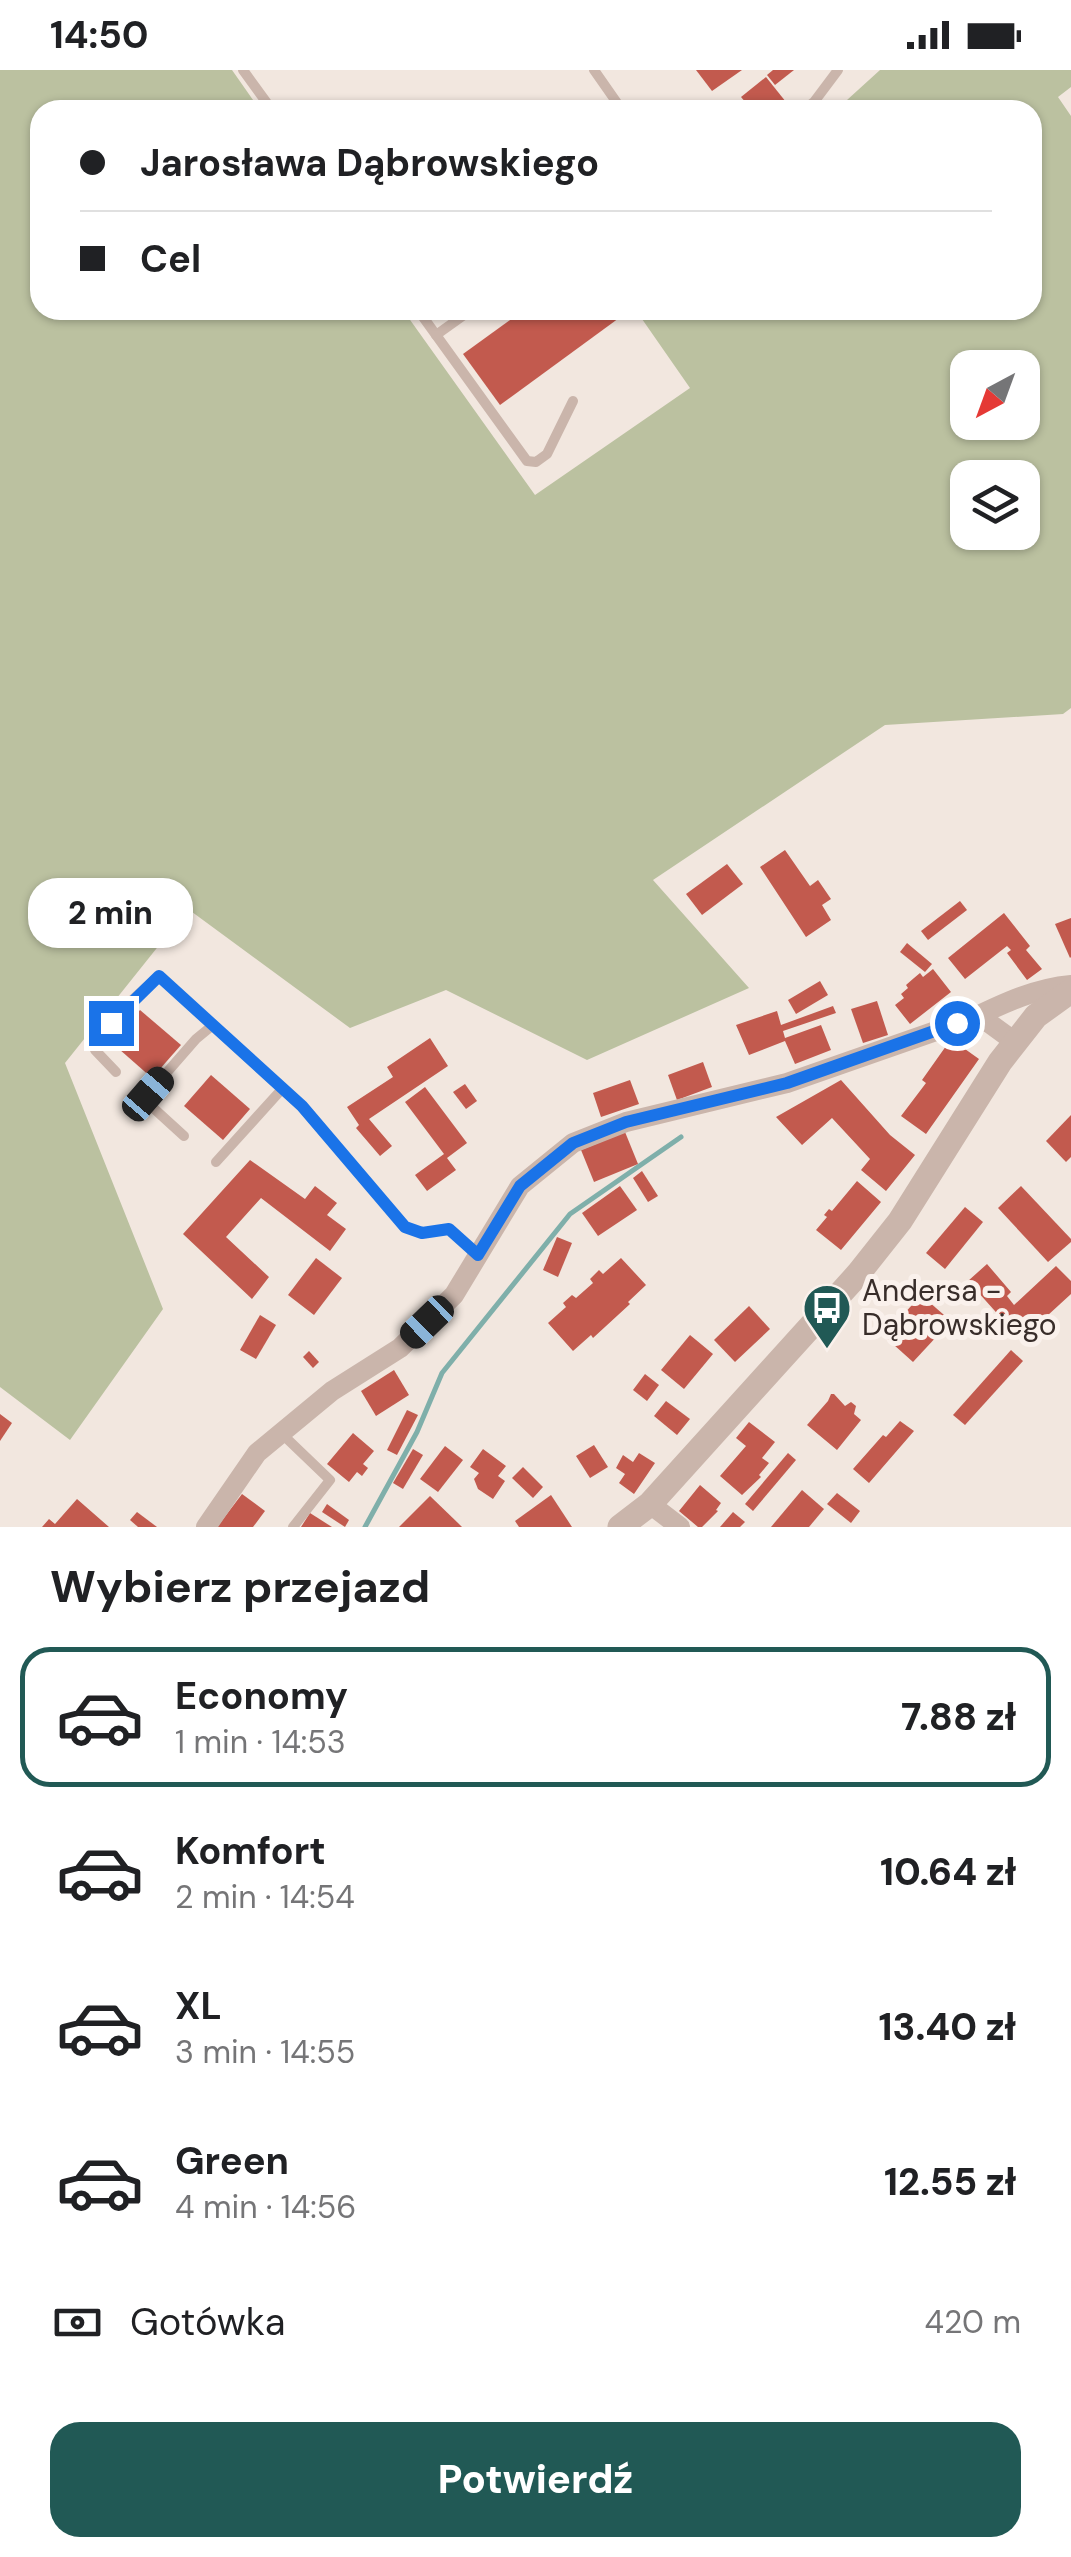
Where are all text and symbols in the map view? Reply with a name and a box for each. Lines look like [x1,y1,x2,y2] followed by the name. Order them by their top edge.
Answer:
[50,10,149,60] text: 14:50
[140,138,599,188] text: Jarosława Dąbrowskiego
[140,234,201,284] text: Cel
[950,350,1040,440] north arrow
[950,350,1040,550] map controls
[950,460,1040,550] button: layers
[28,878,194,948] callout: 2 min
[68,892,153,934] text: 2 min
[89,1001,134,1046] route end
[935,1001,980,1046] route start
[117,1062,179,1126] car
[862,1271,1057,1344] place label: Andersa - Dąbrowskiego
[801,1282,853,1350] bus stop icon: Andersa - Dąbrowskiego
[395,1290,459,1354] car
[50,1557,430,1616] text: Wybierz przejazd
[175,1671,348,1721] text: Economy
[55,1672,145,1762] icon: car
[901,1692,1016,1742] text: 7.88 zł
[175,1721,346,1763] text: 1 min · 14:53
[175,1826,326,1876] text: Komfort
[55,1827,145,1917] icon: car
[880,1847,1016,1897] text: 10.64 zł
[175,1876,355,1918] text: 2 min · 14:54
[175,1981,222,2031] text: XL
[55,1982,145,2072] icon: car
[879,2002,1016,2052] text: 13.40 zł
[175,2031,355,2073] text: 3 min · 14:55
[175,2136,289,2186] text: Green
[55,2137,145,2227] icon: car
[884,2157,1016,2207] text: 12.55 zł
[175,2186,356,2228] text: 4 min · 14:56
[50,2295,105,2350] icon: cash
[130,2297,285,2347] text: Gotówka
[925,2301,1021,2343] text: 420 m
[50,2422,1021,2537] button: Potwierdź

